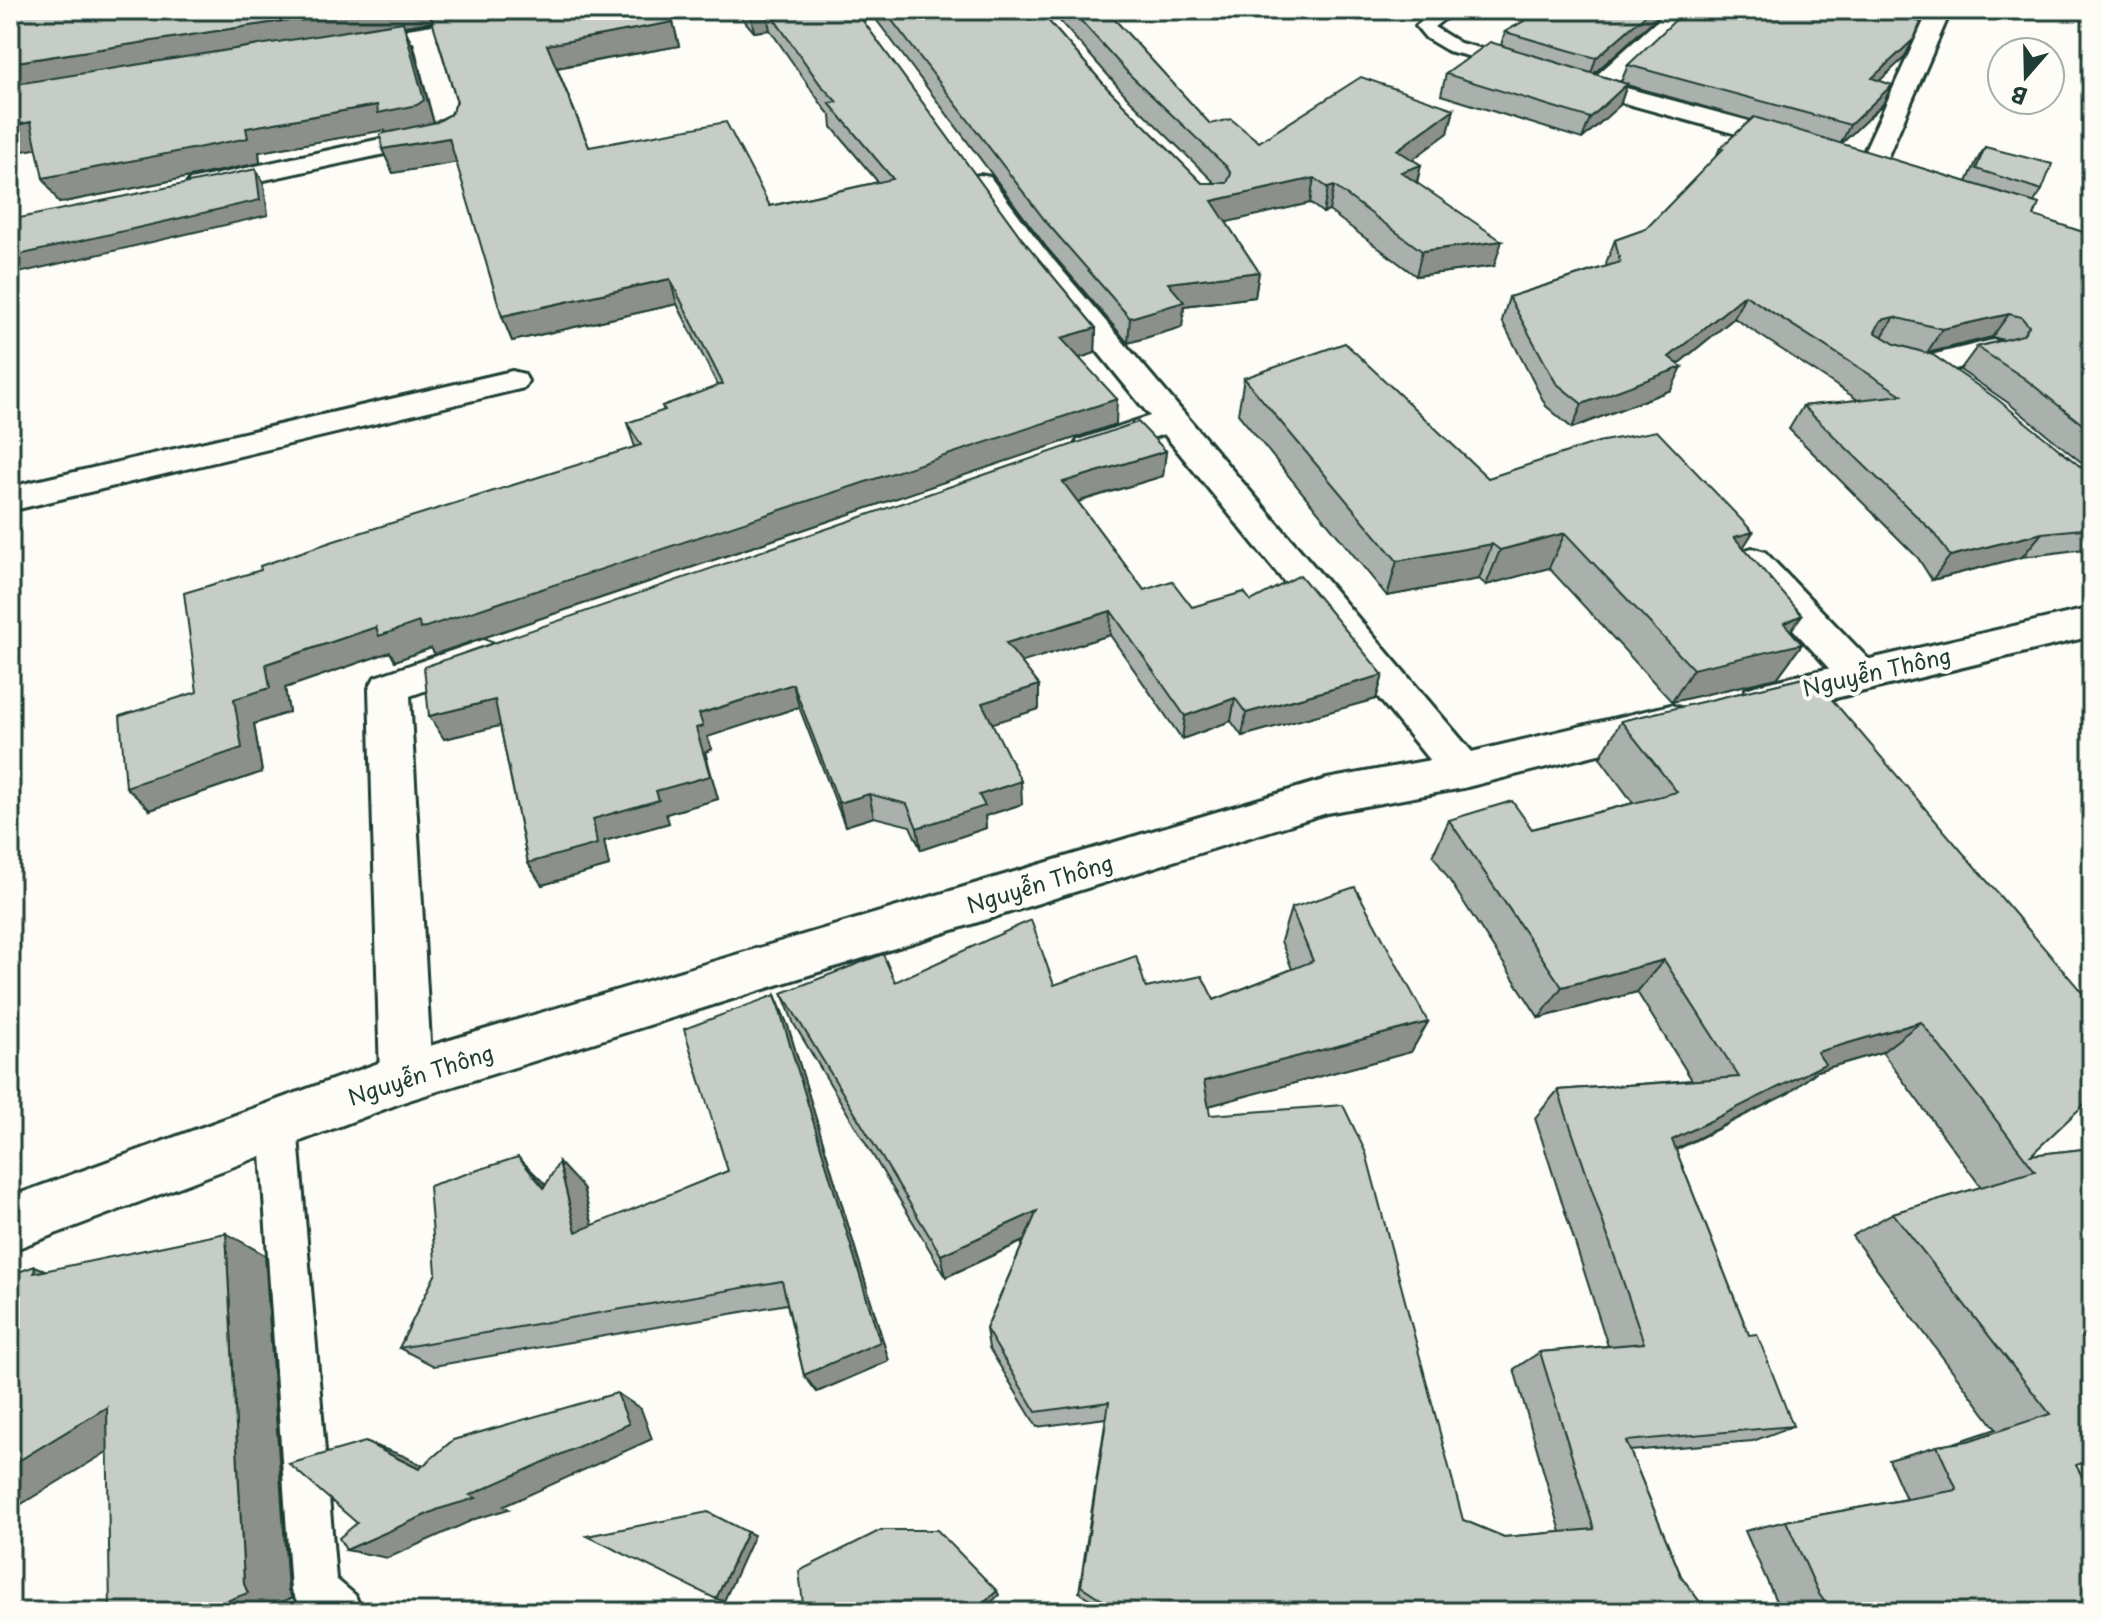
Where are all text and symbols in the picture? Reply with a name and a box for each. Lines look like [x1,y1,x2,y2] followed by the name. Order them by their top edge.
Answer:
[1986,36,2066,116] north arrow
[2006,78,2031,114] text: B
[1799,637,1954,704] street label: Nguyễn Thông
[962,845,1117,920] street label: Nguyễn Thông
[343,1034,498,1113] street label: Nguyễn Thông

